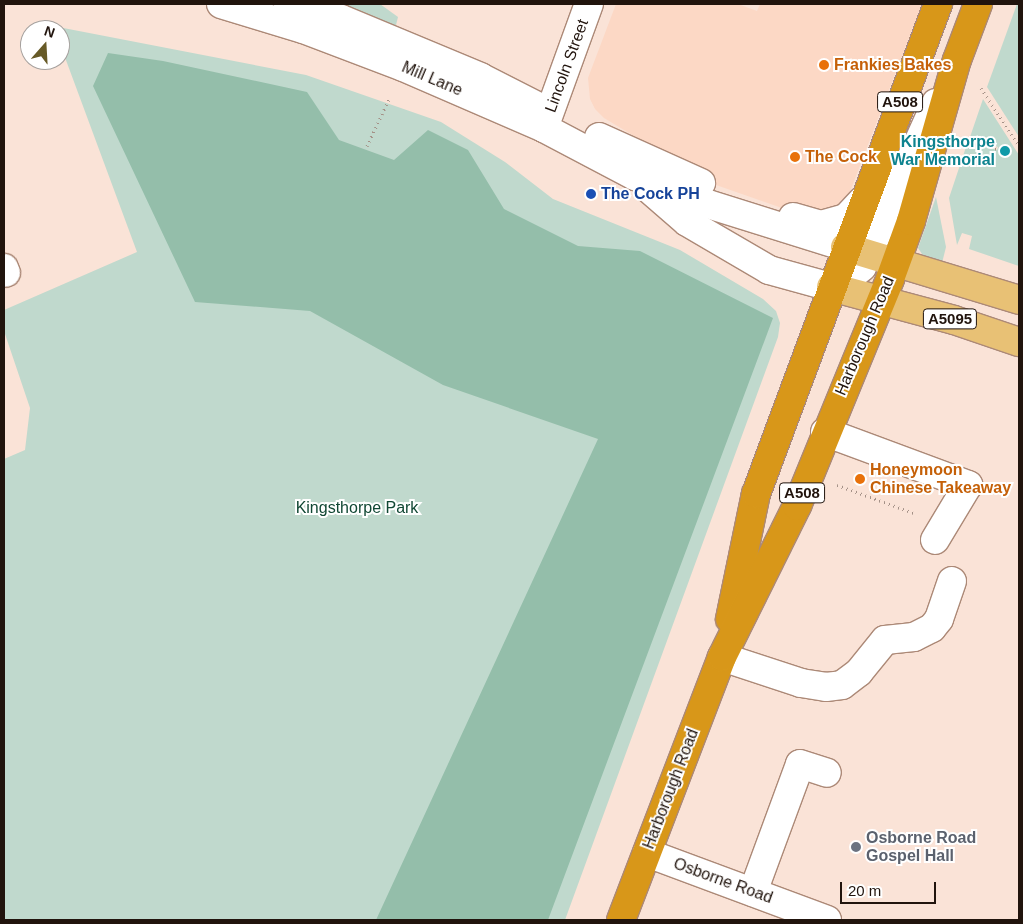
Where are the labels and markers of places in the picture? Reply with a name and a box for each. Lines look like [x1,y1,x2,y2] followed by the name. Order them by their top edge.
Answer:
[834,55,951,75] place label: Frankies Bakes
[818,59,830,71] marker: Frankies Bakes
[891,132,995,170] place label: Kingsthorpe War Memorial
[999,145,1011,157] marker: Kingsthorpe War Memorial
[805,147,877,167] place label: The Cock
[789,151,801,163] marker: The Cock
[601,184,700,204] place label: The Cock PH
[585,188,597,200] marker: The Cock PH
[870,460,1011,498] place label: Honeymoon Chinese Takeaway
[854,473,866,485] marker: Honeymoon Chinese Takeaway
[866,828,976,866] place label: Osborne Road Gospel Hall
[850,841,862,853] marker: Osborne Road Gospel Hall

